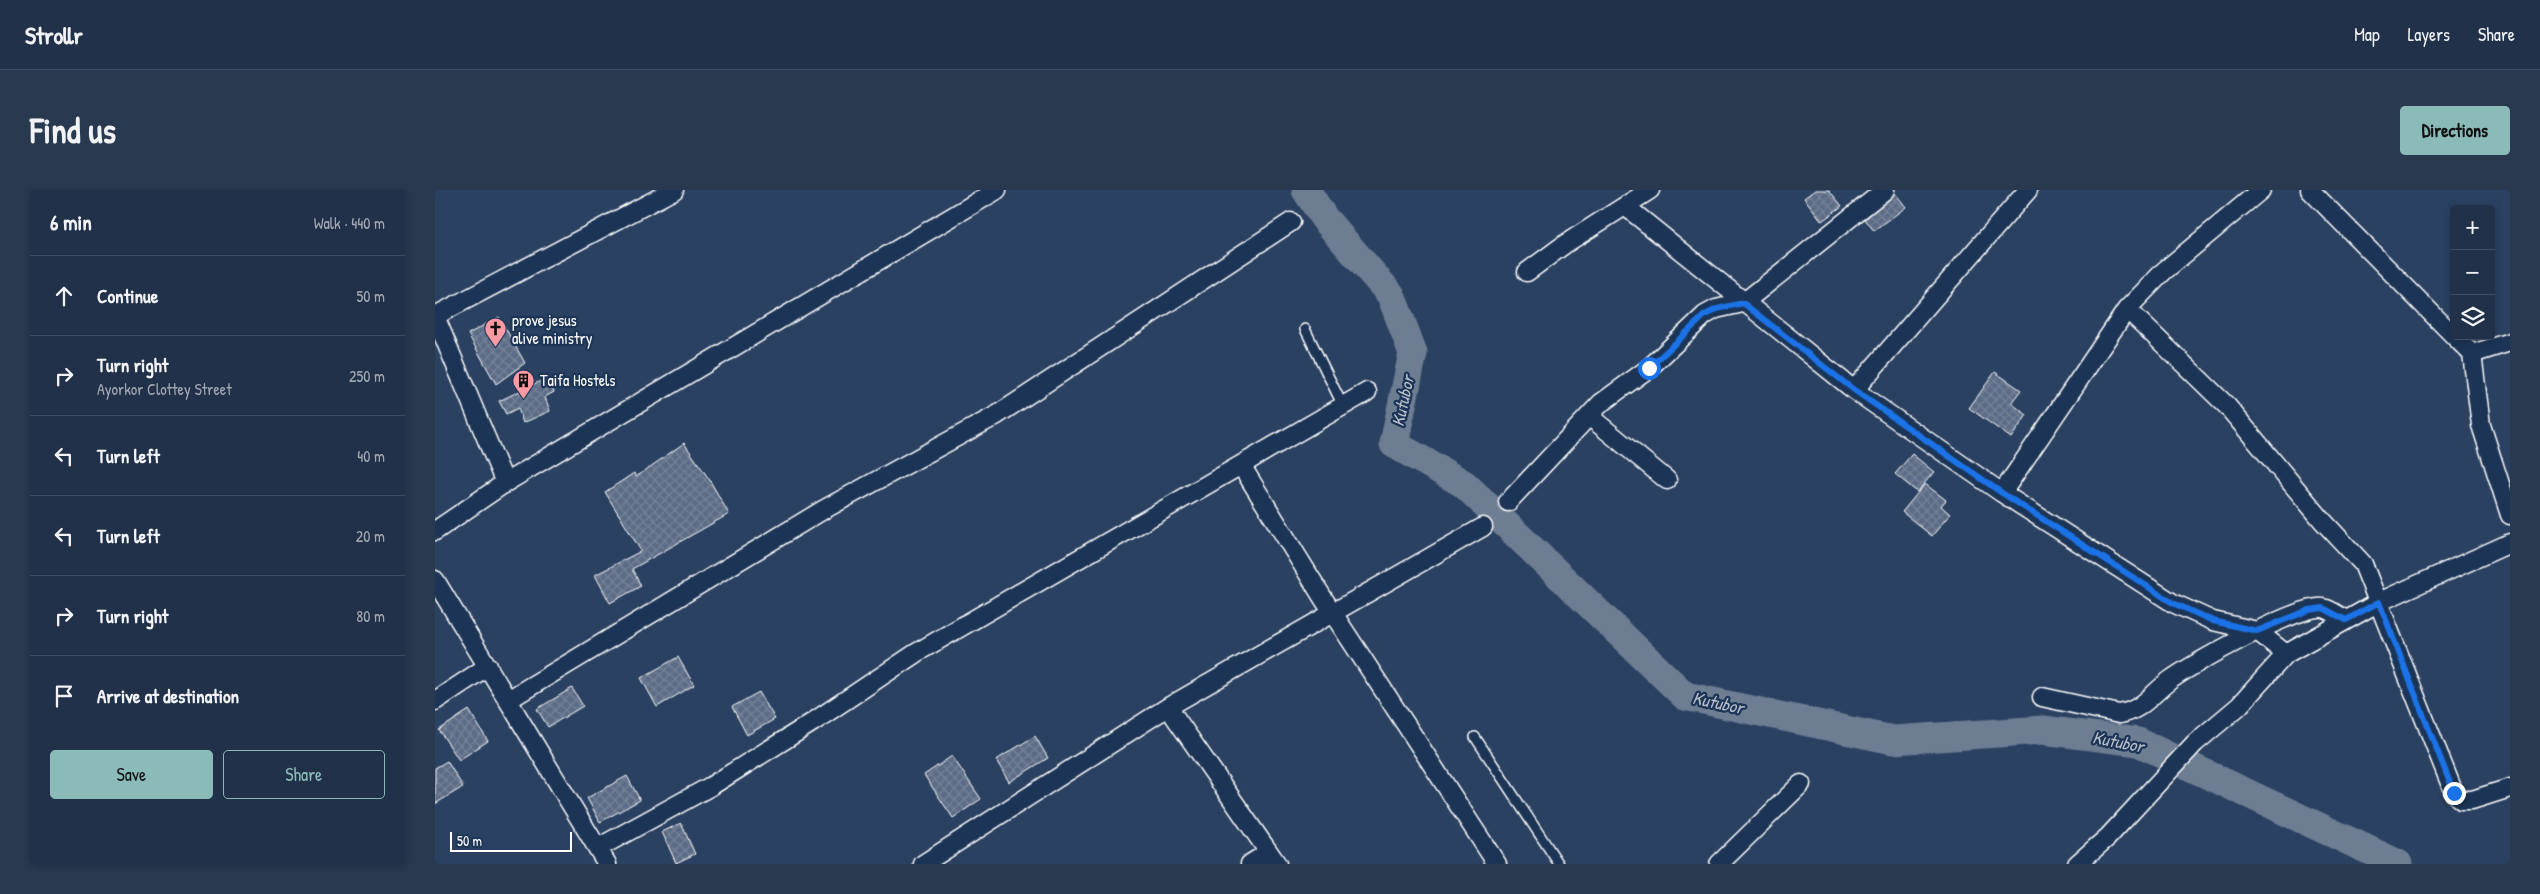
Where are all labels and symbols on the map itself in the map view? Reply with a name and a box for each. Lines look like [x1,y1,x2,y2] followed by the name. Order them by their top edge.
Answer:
[512,309,593,349] place label: prove jesus alive ministry
[484,317,508,348] church icon: prove jesus alive ministry
[1638,357,1661,380] route start
[512,368,536,399] building icon: Taifa Hostels
[540,369,615,391] place label: Taifa Hostels
[1385,371,1421,429] water label: Kutubor
[1690,685,1748,721] water label: Kutubor
[2090,724,2148,759] water label: Kutubor
[2443,782,2466,805] route end
[450,829,573,852] scale bar

